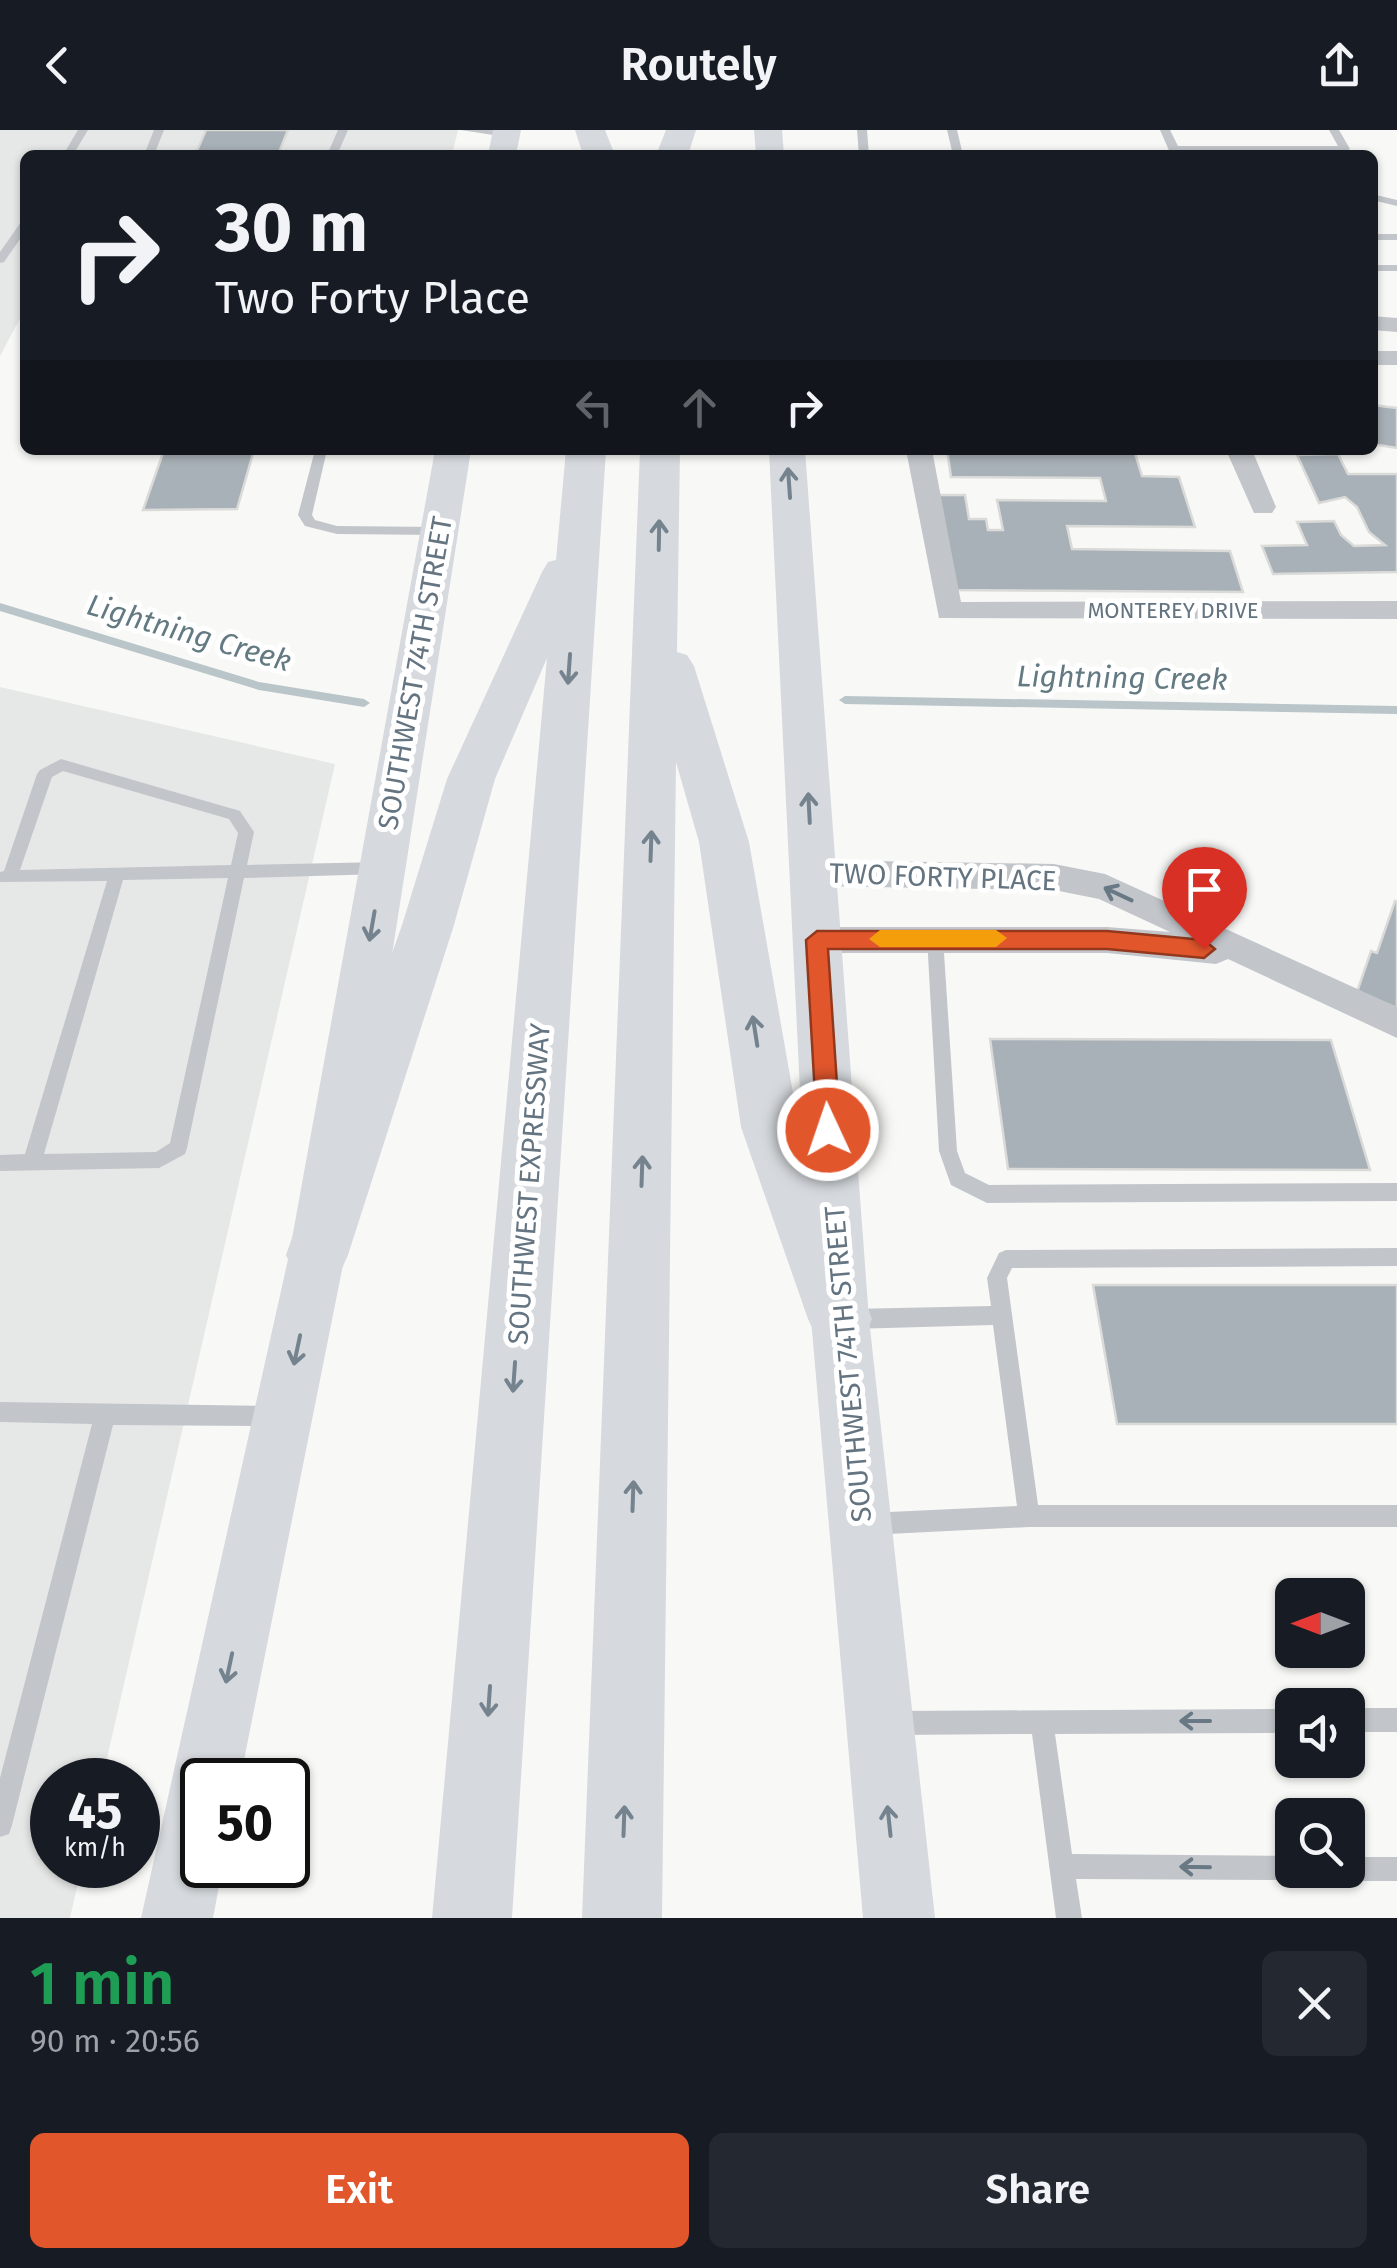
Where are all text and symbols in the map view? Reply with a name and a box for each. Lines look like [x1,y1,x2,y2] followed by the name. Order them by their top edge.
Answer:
[30,38,85,93] icon: back
[620,38,777,92] text: Routely
[1312,38,1367,93] icon: share
[215,186,368,270] text: 30 m
[50,190,180,320] icon: right
[215,271,530,325] text: Two Forty Place
[567,380,622,435] icon: left
[672,380,727,435] icon: ahead
[777,380,832,435] icon: right
[779,468,798,500] one-way arrow
[371,513,459,832] street label: SOUTHWEST 74TH STREET
[649,520,668,552] one-way arrow
[83,587,295,679] water label: Lightning Creek
[1087,597,1259,624] street label: MONTEREY DRIVE
[559,652,578,685] one-way arrow
[1016,658,1228,698] water label: Lightning Creek
[799,792,818,824] one-way arrow
[641,830,660,862] one-way arrow
[1162,847,1247,950] pin
[829,857,1057,897] street label: TWO FORTY PLACE
[1177,862,1232,917] icon: arrive
[1103,884,1134,902] one-way arrow
[362,909,381,941] one-way arrow
[745,1015,764,1047] one-way arrow
[501,1022,557,1346] street label: SOUTHWEST EXPRESSWAY
[776,1078,880,1182] position arrow
[632,1155,651,1187] one-way arrow
[818,1204,878,1523] street label: SOUTHWEST 74TH STREET
[286,1333,305,1365] one-way arrow
[504,1360,523,1392] one-way arrow
[624,1480,643,1512] one-way arrow
[1275,1578,1365,1668] north arrow
[1275,1578,1365,1888] map controls
[219,1651,238,1683] one-way arrow
[479,1684,498,1716] one-way arrow
[1275,1688,1365,1778] button: sound
[1180,1712,1212,1731] one-way arrow
[180,1758,310,1888] speed limit sign: 50
[68,1781,122,1841] text: 45
[1275,1798,1365,1888] button: search
[615,1805,634,1837] one-way arrow
[879,1805,898,1838] one-way arrow
[64,1833,126,1863] text: km/h
[1180,1858,1212,1876] one-way arrow
[30,1948,175,2020] text: 1 min
[1262,1951,1367,2056] button: close
[30,2022,200,2060] text: 90 m · 20:56
[30,2133,689,2248] button: Exit
[709,2133,1367,2248] button: Share

